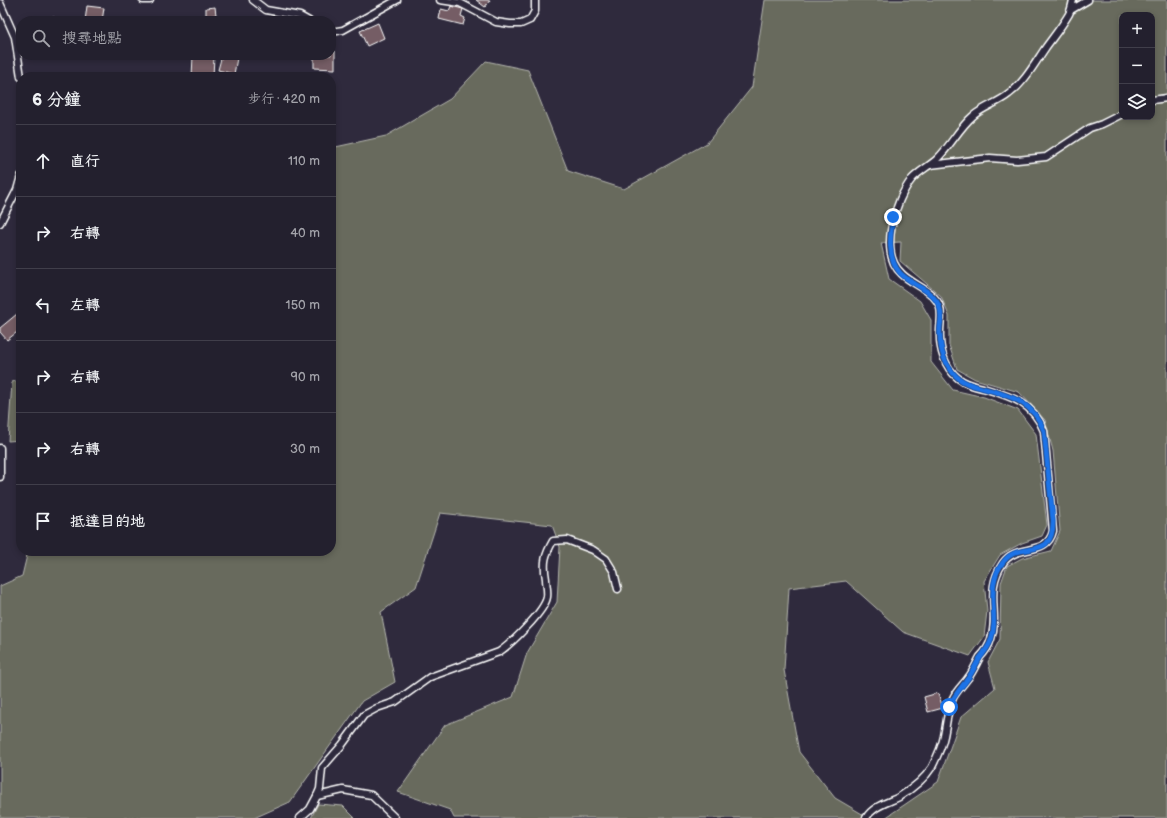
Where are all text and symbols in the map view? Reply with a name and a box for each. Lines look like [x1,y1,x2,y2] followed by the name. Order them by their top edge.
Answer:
[1119,12,1155,120] map controls
[1119,12,1155,48] button: +
[16,16,336,60] search box
[30,27,52,49] icon: search
[62,29,122,48] text: 搜尋地點
[1119,48,1155,84] button: −
[1119,84,1155,120] button: layers
[32,90,81,110] text: 6 分鐘
[248,91,320,107] text: 步行 · 420 m
[32,150,54,172] icon: ahead
[70,152,100,171] text: 直行
[288,153,320,169] text: 110 m
[884,208,902,226] route end
[32,222,54,244] icon: right
[70,224,100,243] text: 右轉
[290,225,320,241] text: 40 m
[32,294,54,316] icon: left
[70,296,100,315] text: 左轉
[286,297,320,313] text: 150 m
[32,366,54,388] icon: right
[70,368,100,387] text: 右轉
[291,369,320,385] text: 90 m
[32,438,54,460] icon: right
[70,440,100,459] text: 右轉
[290,441,320,457] text: 30 m
[32,510,54,532] icon: arrive
[70,512,145,531] text: 抵達目的地
[940,698,958,716] route start

